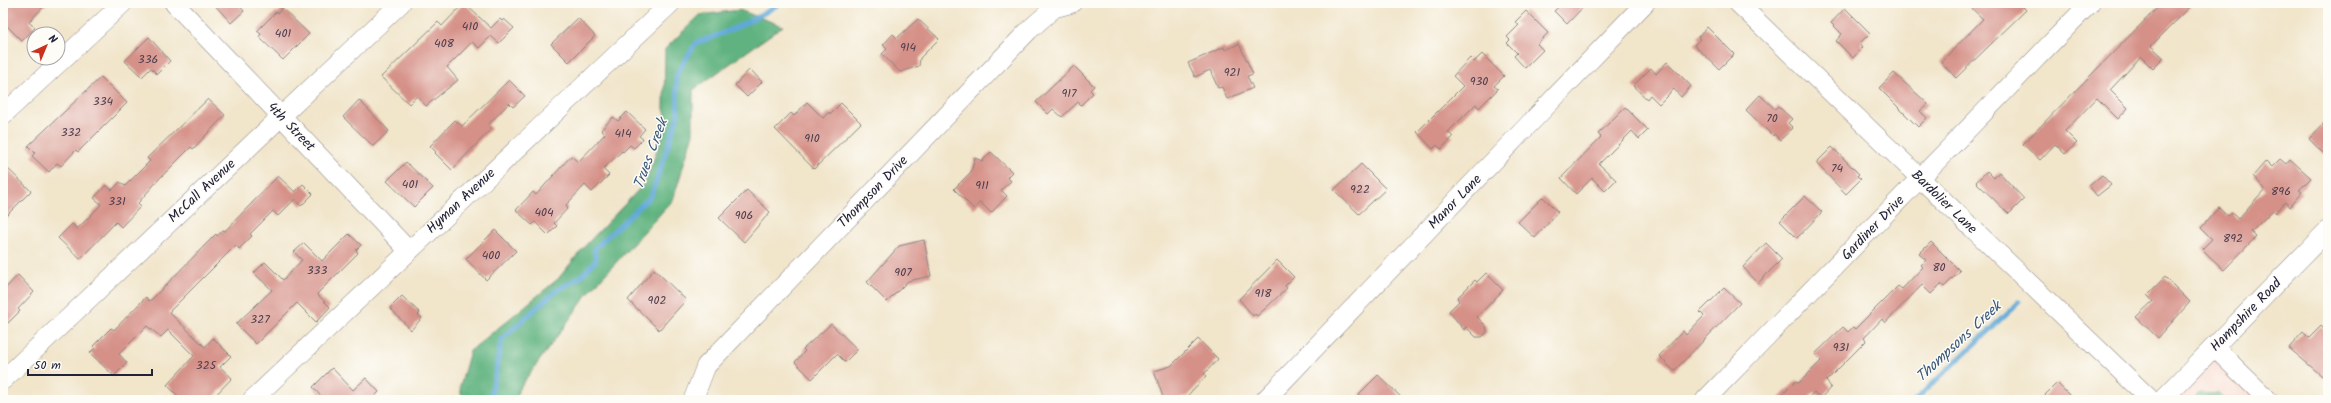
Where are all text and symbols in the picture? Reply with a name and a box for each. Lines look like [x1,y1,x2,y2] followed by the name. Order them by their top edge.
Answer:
[462,17,478,36] house number: 410
[275,24,291,43] house number: 401
[26,26,66,66] north arrow
[43,31,61,48] text: N
[434,34,455,53] house number: 408
[900,38,916,57] house number: 914
[138,50,158,69] house number: 336
[1224,63,1241,82] house number: 921
[1470,72,1488,91] house number: 930
[1061,84,1077,103] house number: 917
[93,92,114,111] house number: 334
[262,97,321,157] street label: 4th Street
[1766,109,1778,128] house number: 70
[627,113,676,193] water label: Trues Creek
[61,123,81,142] house number: 332
[615,124,632,143] house number: 414
[804,129,820,148] house number: 910
[833,150,914,233] street label: Thompson Drive
[163,153,241,228] street label: McCall Avenue
[1831,159,1843,178] house number: 74
[421,162,501,239] street label: Hyman Avenue
[1906,165,1983,240] street label: Bardolier Lane
[1423,169,1488,235] street label: Manor Lane
[402,175,418,194] house number: 401
[975,176,989,195] house number: 911
[1350,180,1370,199] house number: 922
[2271,182,2291,201] house number: 896
[1836,190,1910,266] street label: Gardiner Drive
[108,192,126,211] house number: 331
[534,203,554,222] house number: 404
[735,206,753,225] house number: 906
[2223,229,2243,248] house number: 892
[482,246,500,265] house number: 400
[1932,258,1946,277] house number: 80
[307,261,327,280] house number: 333
[894,263,912,282] house number: 907
[2205,272,2288,357] street label: Hampshire Road
[1255,284,1272,303] house number: 918
[648,291,666,310] house number: 902
[1911,294,2009,388] water label: Thompsons Creek
[250,310,270,329] house number: 327
[1833,338,1849,357] house number: 931
[28,351,152,377] scale bar
[34,356,61,375] text: 50 m
[196,356,218,375] house number: 325

